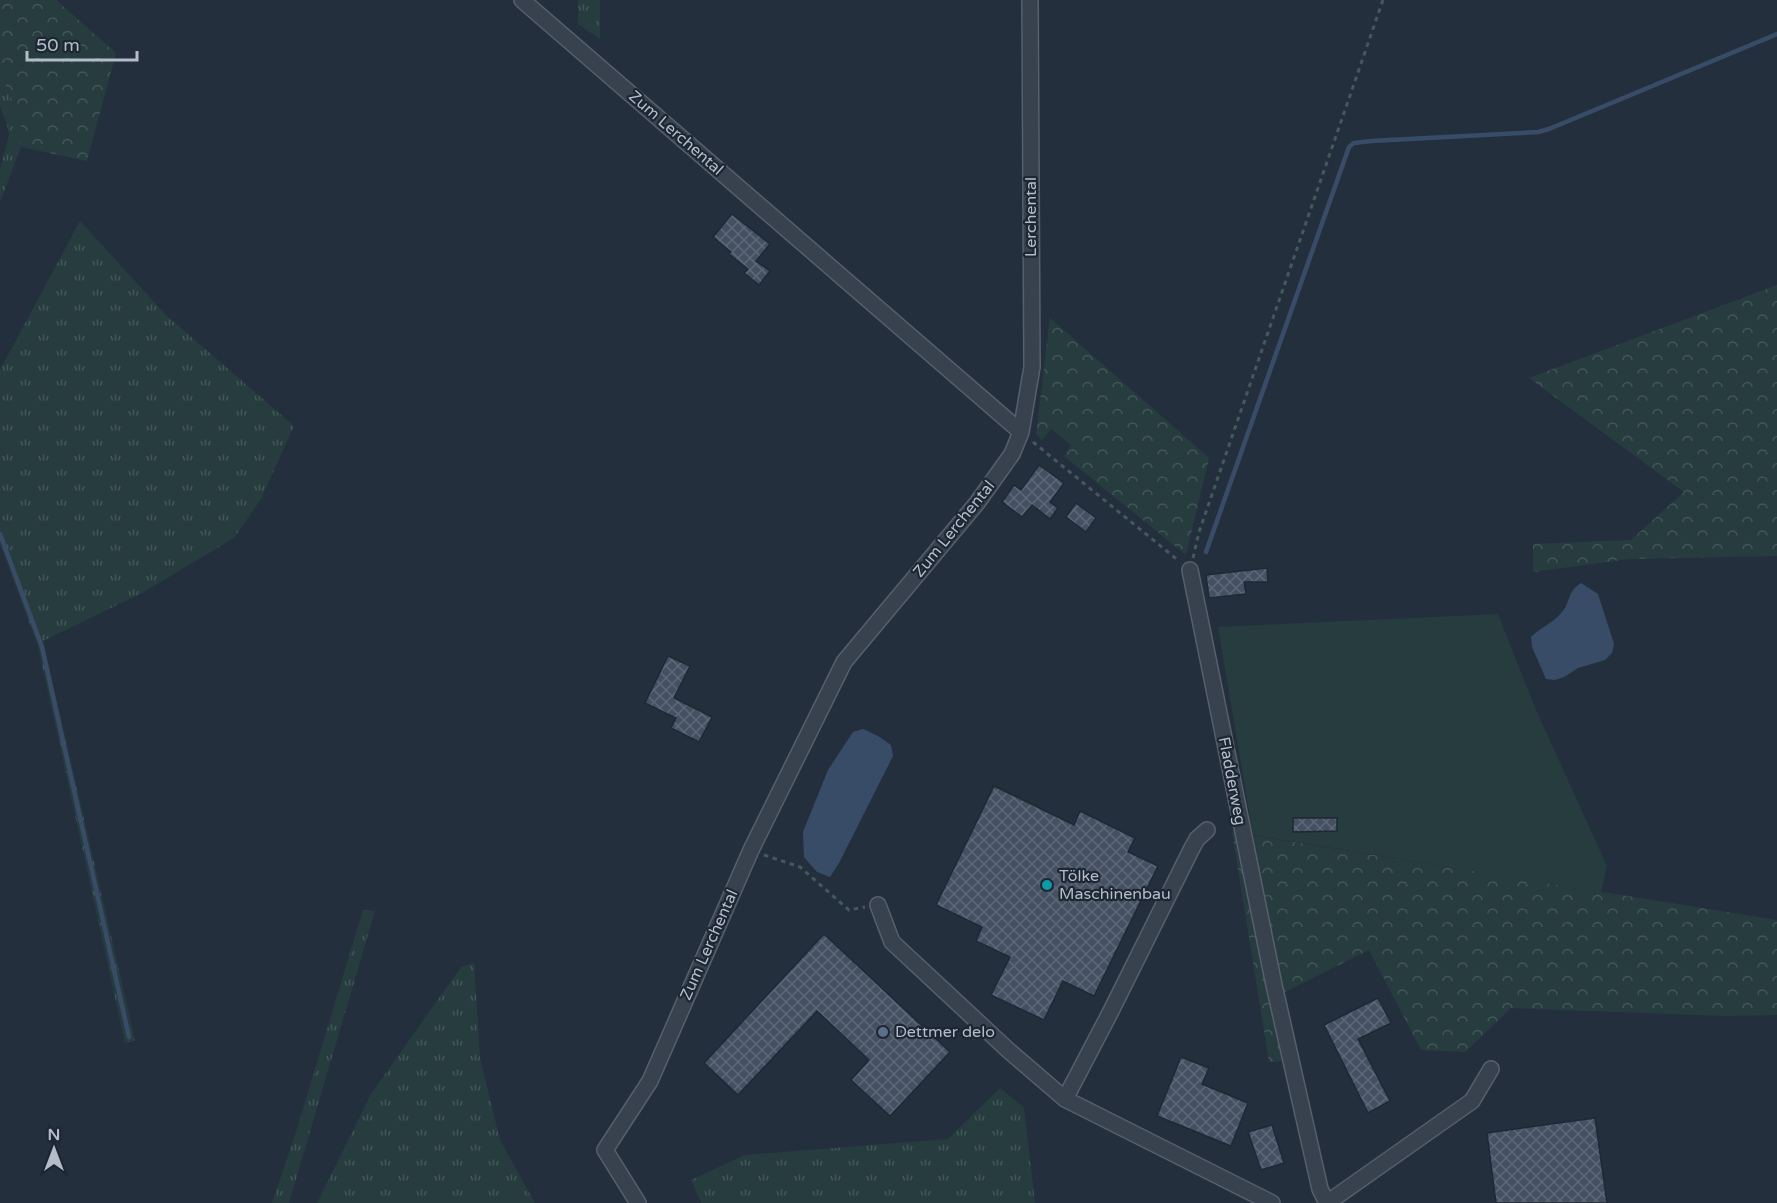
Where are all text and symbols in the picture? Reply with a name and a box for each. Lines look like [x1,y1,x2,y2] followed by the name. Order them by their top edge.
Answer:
[27,24,136,62] scale bar
[36,34,80,56] text: 50 m
[625,86,727,180] street label: Zum Lerchental
[1021,177,1041,257] street label: Lerchental
[909,476,999,582] street label: Zum Lerchental
[1214,735,1250,827] street label: Fladderweg
[1059,866,1171,904] place label: Tölke Maschinenbau
[1040,878,1054,892] marker: Tölke Maschinenbau
[676,887,742,1003] street label: Zum Lerchental
[895,1022,995,1042] place label: Dettmer delo
[876,1025,890,1039] marker: Dettmer delo
[24,1119,84,1179] north arrow
[48,1125,60,1145] text: N

